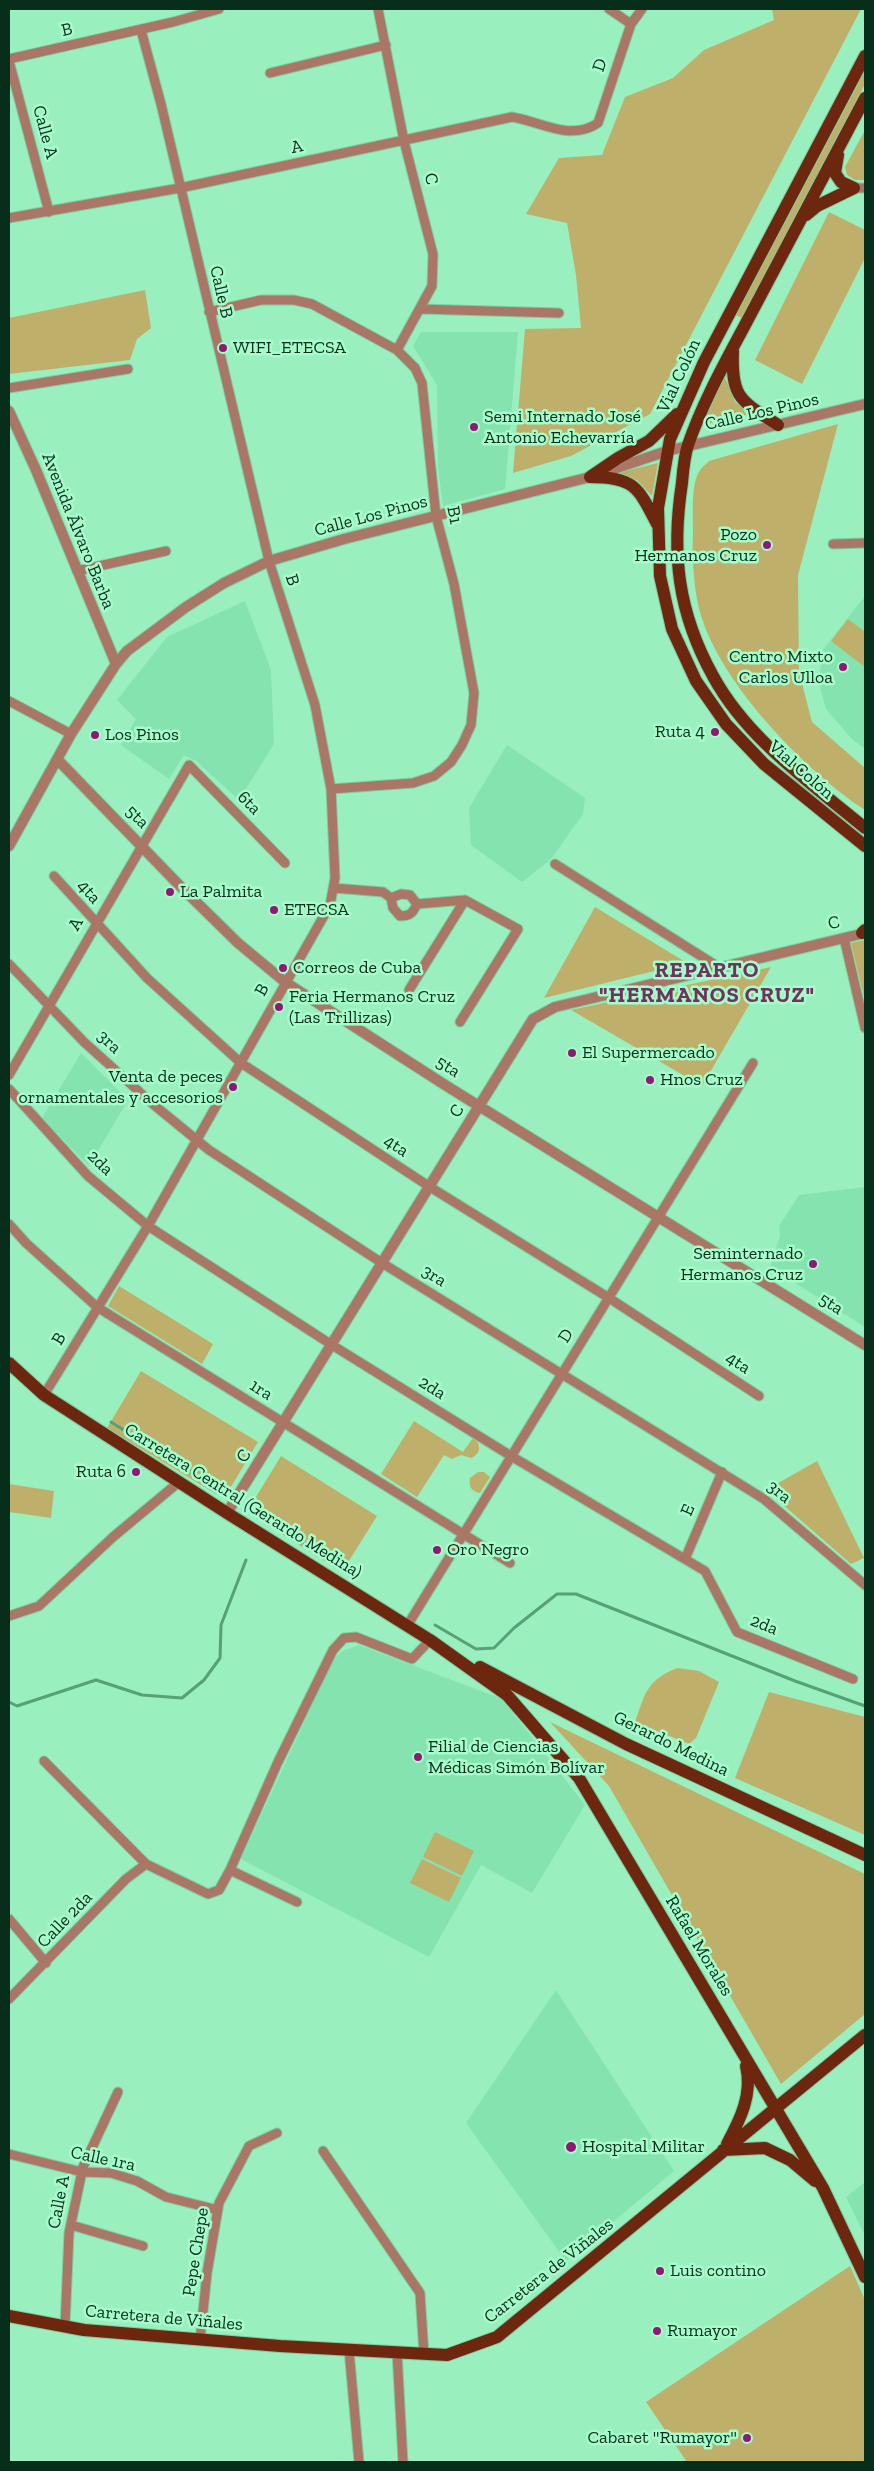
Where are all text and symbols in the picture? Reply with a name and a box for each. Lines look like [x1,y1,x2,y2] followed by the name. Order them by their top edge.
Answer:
[59,18,75,42] street label: B
[588,56,612,74] street label: D
[28,103,62,161] street label: Calle A
[289,135,305,159] street label: A
[419,171,443,187] street label: C
[204,264,238,320] street label: Calle B
[652,336,706,416] street label: Vial Colón
[233,337,346,359] place label: WIFI_ETECSA
[217,342,229,354] marker: WIFI_ETECSA
[703,388,821,436] street label: Calle Los Pinos
[484,406,641,448] place label: Semi Internado José Antonio Echevarría
[468,421,480,433] marker: Semi Internado José Antonio Echevarría
[37,450,119,612] street label: Avenida Álvaro Barba
[312,491,430,541] street label: Calle Los Pinos
[442,504,466,526] street label: B1
[634,524,757,566] place label: Pozo Hermanos Cruz
[761,539,773,551] marker: Pozo Hermanos Cruz
[280,571,304,589] street label: B
[729,646,833,689] place label: Centro Mixto Carlos Ulloa
[837,661,849,673] marker: Centro Mixto Carlos Ulloa
[655,721,705,743] place label: Ruta 4
[105,724,179,746] place label: Los Pinos
[709,726,721,738] marker: Ruta 4
[89,729,101,741] marker: Los Pinos
[764,736,838,804] street label: Vial Colón
[233,787,265,819] street label: 6ta
[121,801,153,833] street label: 5ta
[73,875,105,909] street label: 4ta
[180,881,262,903] place label: La Palmita
[164,886,176,898] marker: La Palmita
[284,899,349,921] place label: ETECSA
[268,904,280,916] marker: ETECSA
[826,911,842,935] street label: C
[64,914,88,934] street label: A
[293,957,421,979] place label: Correos de Cuba
[597,958,817,1009] district label: REPARTO "HERMANOS CRUZ"
[277,962,289,974] marker: Correos de Cuba
[250,980,274,1000] street label: B
[289,986,455,1028] place label: Feria Hermanos Cruz (Las Trillizas)
[273,1001,285,1013] marker: Feria Hermanos Cruz (Las Trillizas)
[92,1026,126,1058] street label: 3ra
[582,1042,715,1064] place label: El Supermercado
[566,1047,578,1059] marker: El Supermercado
[432,1051,464,1083] street label: 5ta
[18,1066,223,1108] place label: Venta de peces ornamentales y accesorios
[660,1069,743,1091] place label: Hnos Cruz
[644,1074,656,1086] marker: Hnos Cruz
[227,1081,239,1093] marker: Venta de peces ornamentales y accesorios
[445,1100,469,1122] street label: C
[380,1130,412,1162] street label: 4ta
[82,1146,118,1180] street label: 2da
[680,1243,803,1286] place label: Seminternado Hermanos Cruz
[807,1258,819,1270] marker: Seminternado Hermanos Cruz
[418,1260,450,1292] street label: 3ra
[815,1288,847,1320] street label: 5ta
[553,1325,579,1347] street label: D
[47,1329,71,1349] street label: B
[722,1347,754,1379] street label: 4ta
[414,1371,450,1405] street label: 2da
[245,1375,277,1405] street label: 1ra
[120,1419,366,1583] street label: Carretera Central (Gerardo Medina)
[232,1445,256,1467] street label: C
[76,1461,126,1483] place label: Ruta 6
[130,1466,142,1478] marker: Ruta 6
[762,1476,796,1508] street label: 3ra
[676,1501,700,1519] street label: E
[447,1539,529,1561] place label: Oro Negro
[431,1544,443,1556] marker: Oro Negro
[747,1610,781,1640] street label: 2da
[610,1707,732,1781] street label: Gerardo Medina
[428,1736,605,1778] place label: Filial de Ciencias Médicas Simón Bolívar
[412,1751,424,1763] marker: Filial de Ciencias Médicas Simón Bolívar
[33,1887,97,1953] street label: Calle 2da
[660,1892,738,2000] street label: Rafael Morales
[582,2136,705,2158] place label: Hospital Militar
[564,2140,578,2154] marker: Hospital Militar
[69,2142,137,2176] street label: Calle 1ra
[43,2173,75,2231] street label: Calle A
[178,2206,214,2298] street label: Pepe Chepe
[480,2214,618,2328] street label: Carretera de Viñales
[670,2260,766,2282] place label: Luis contino
[654,2265,666,2277] marker: Luis contino
[84,2300,244,2336] street label: Carretera de Viñales
[667,2320,738,2342] place label: Rumayor
[651,2325,663,2337] marker: Rumayor
[587,2427,737,2449] place label: Cabaret "Rumayor"
[741,2432,753,2444] marker: Cabaret "Rumayor"

